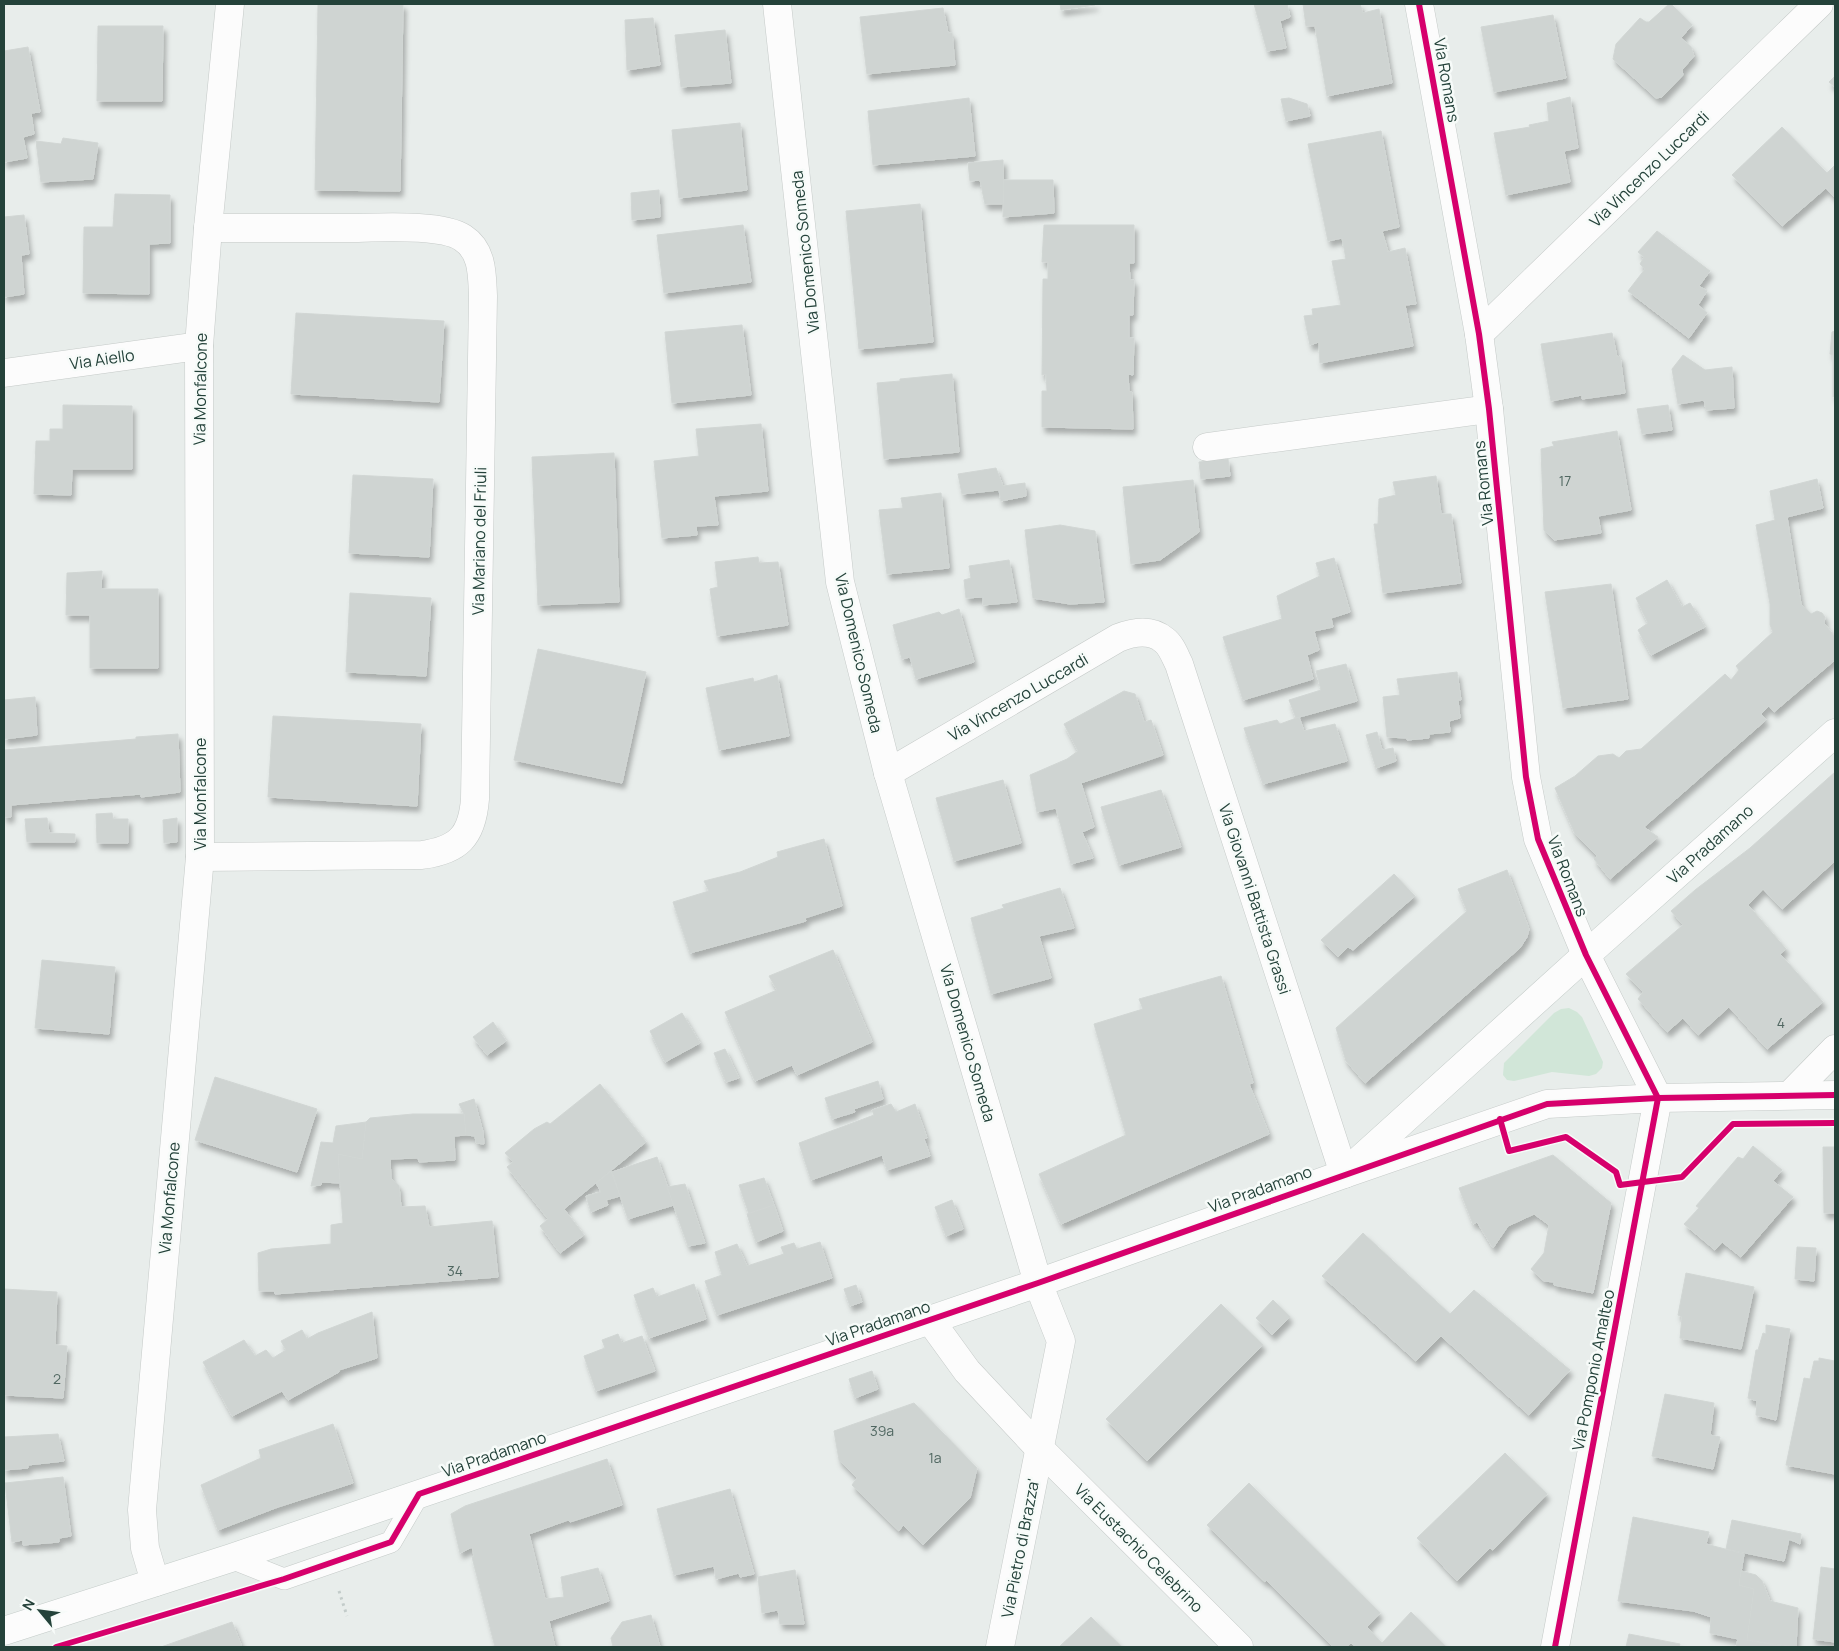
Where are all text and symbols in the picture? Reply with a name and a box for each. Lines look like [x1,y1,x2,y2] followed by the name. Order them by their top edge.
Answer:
[1429,36,1465,124] street label: Via Romans
[1584,106,1714,232] street label: Via Vincenzo Luccardi
[786,170,824,334] street label: Via Domenico Someda
[188,333,212,445] street label: Via Monfalcone
[68,344,136,374] street label: Via Aiello
[1468,440,1498,526] street label: Via Romans
[467,467,491,615] street label: Via Mariano del Friuli
[1559,471,1571,490] house number: 17
[830,571,888,735] street label: Via Domenico Someda
[944,648,1092,746] street label: Via Vincenzo Luccardi
[189,738,211,850] street label: Via Monfalcone
[1662,799,1758,889] street label: Via Pradamano
[1214,801,1296,997] street label: Via Giovanni Battista Grassi
[1542,832,1594,920] street label: Via Romans
[935,962,1001,1124] street label: Via Domenico Someda
[1777,1013,1785,1032] house number: 4
[153,1141,185,1255] street label: Via Monfalcone
[1205,1160,1315,1218] street label: Via Pradamano
[447,1261,463,1280] house number: 34
[1567,1287,1619,1453] street label: Via Pomponio Amalteo
[823,1295,933,1351] street label: Via Pradamano
[53,1369,61,1388] house number: 2
[870,1421,894,1440] house number: 39a
[439,1426,549,1482] street label: Via Pradamano
[928,1448,942,1467] house number: 1a
[996,1476,1044,1620] street label: Via Pietro di Brazza'
[1070,1479,1208,1617] street label: Via Eustachio Celebrino
[15,1586,65,1636] north arrow
[17,1595,39,1613] text: N

